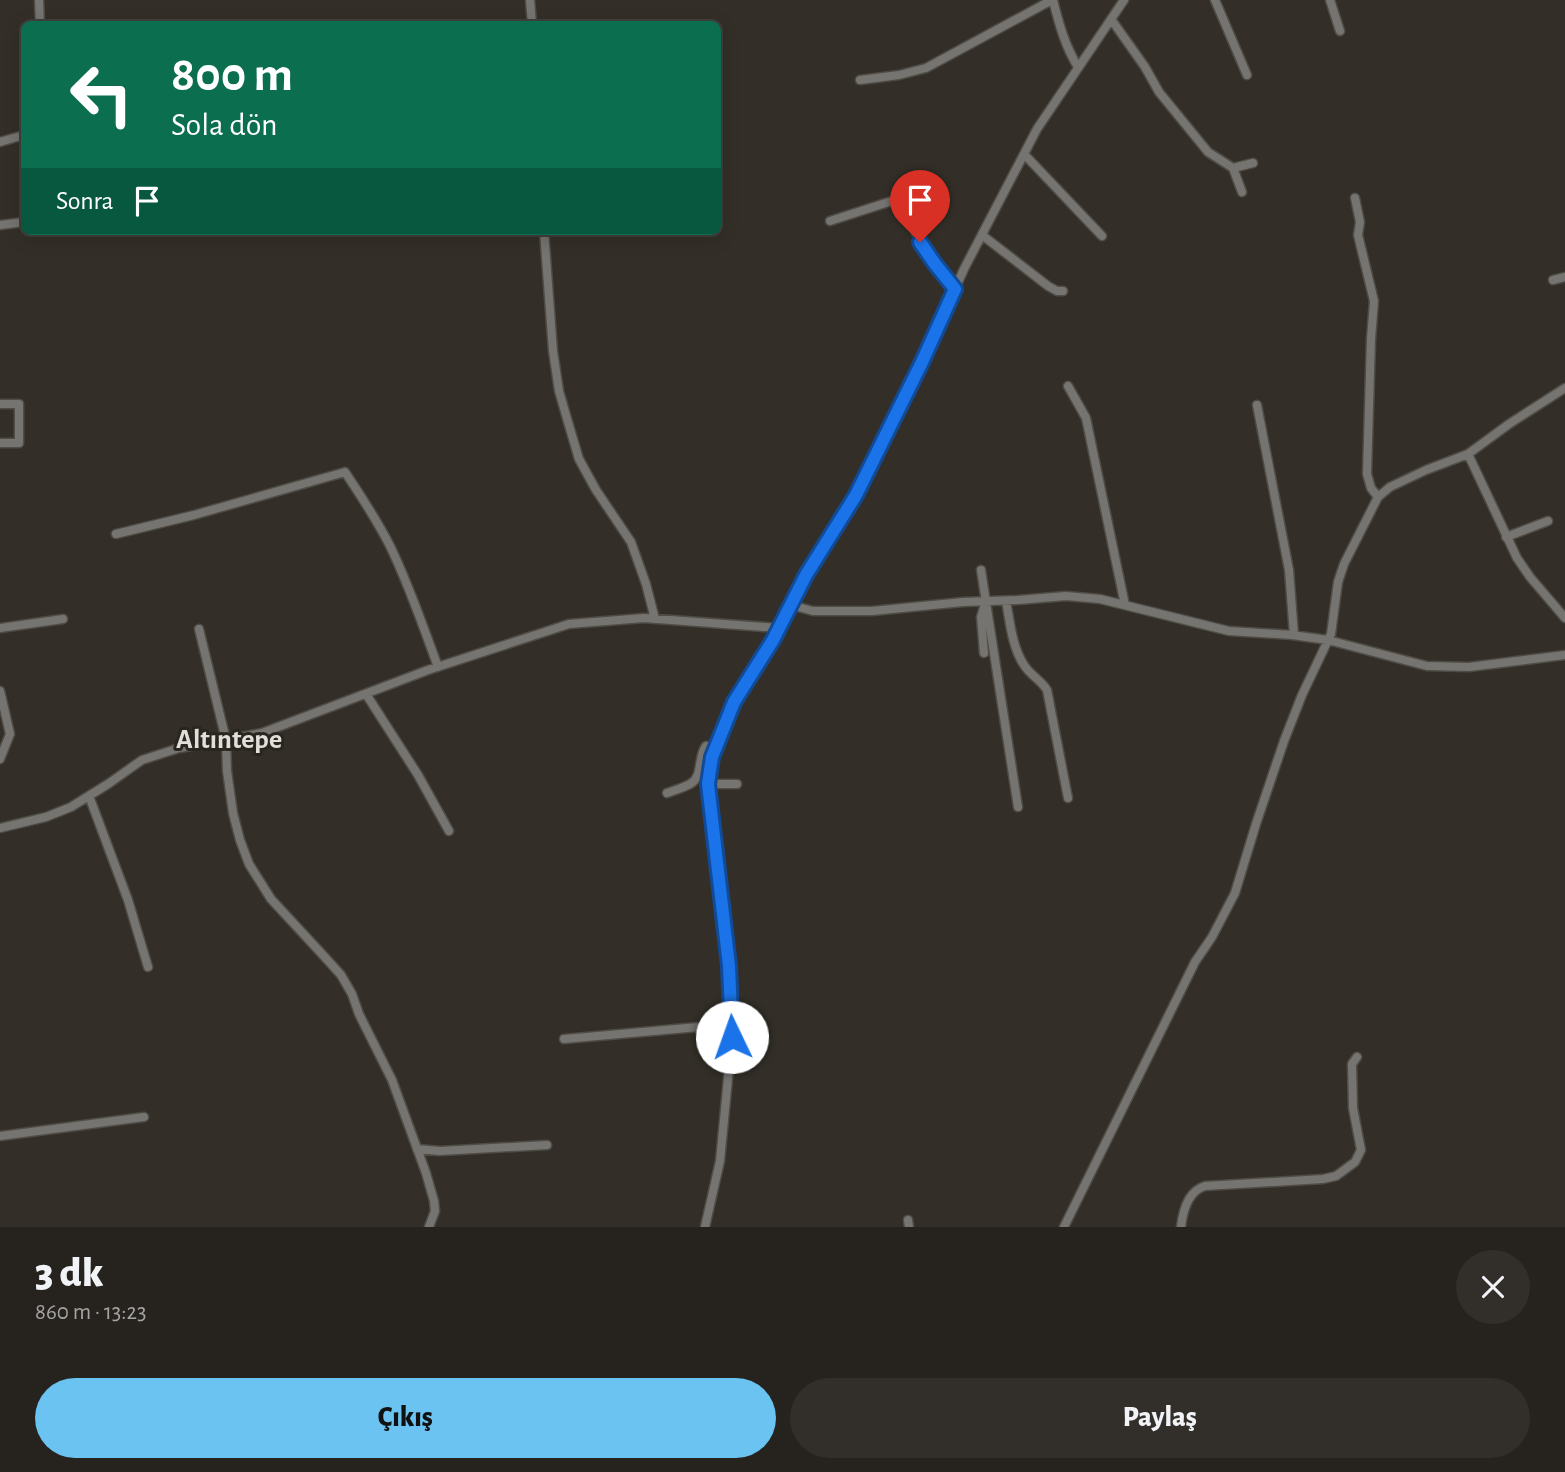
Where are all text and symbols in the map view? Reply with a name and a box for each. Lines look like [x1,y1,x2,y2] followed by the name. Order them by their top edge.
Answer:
[56,49,147,140] icon: left
[171,51,293,100] text: 800 m
[171,109,278,141] text: Sola dön
[890,170,950,242] pin
[901,181,939,219] icon: arrive
[128,182,166,220] icon: arrive
[56,188,114,214] text: Sonra
[176,726,282,754] district label: Altıntepe
[695,1000,769,1074] position arrow
[1456,1250,1530,1324] button: close
[35,1252,103,1294] text: 3 dk
[35,1301,147,1324] text: 860 m · 13:23
[35,1378,776,1458] button: Çıkış
[790,1378,1530,1458] button: Paylaş

